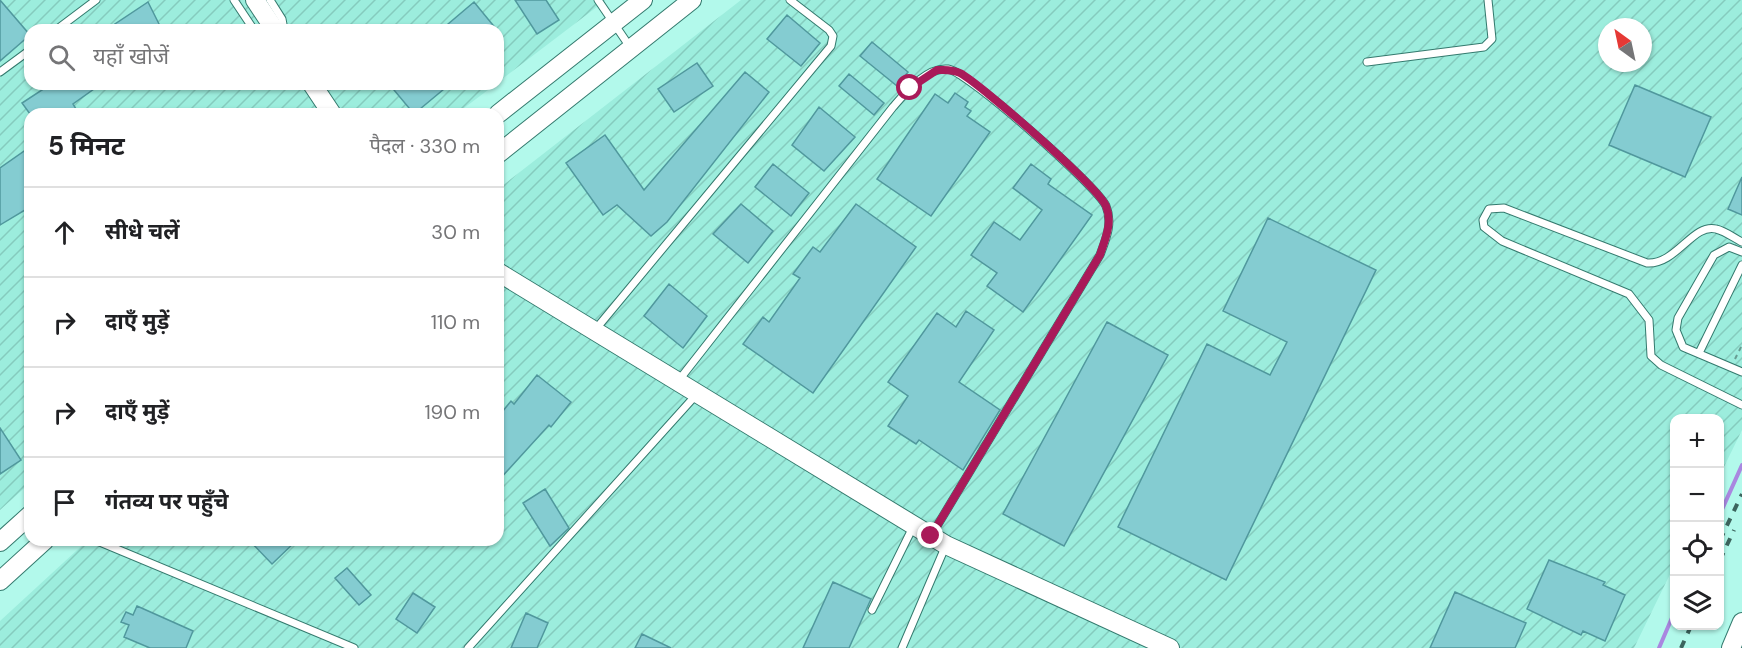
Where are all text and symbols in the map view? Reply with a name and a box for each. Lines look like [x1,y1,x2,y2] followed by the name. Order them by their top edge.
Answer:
[1598,18,1652,72] north arrow
[24,24,504,90] search box
[45,41,78,74] icon: search
[93,42,169,71] text: यहाँ खोजें
[896,74,922,100] route start
[48,129,125,163] text: 5 मिनट
[369,133,480,159] text: पैदल · 330 m
[48,216,81,249] icon: ahead
[105,217,180,246] text: सीधे चलें
[431,219,480,245] text: 30 m
[48,306,81,339] icon: right
[105,307,169,336] text: दाएँ मुड़ें
[431,309,480,335] text: 110 m
[48,396,81,429] icon: right
[105,397,169,426] text: दाएँ मुड़ें
[424,399,480,425] text: 190 m
[1670,414,1724,630] map controls
[1670,414,1724,468] button: +
[1670,468,1724,522] button: −
[48,486,81,519] icon: arrive
[105,487,228,516] text: गंतव्य पर पहुँचे
[917,522,943,548] route end
[1670,522,1724,576] button: locate
[1670,576,1724,630] button: layers

